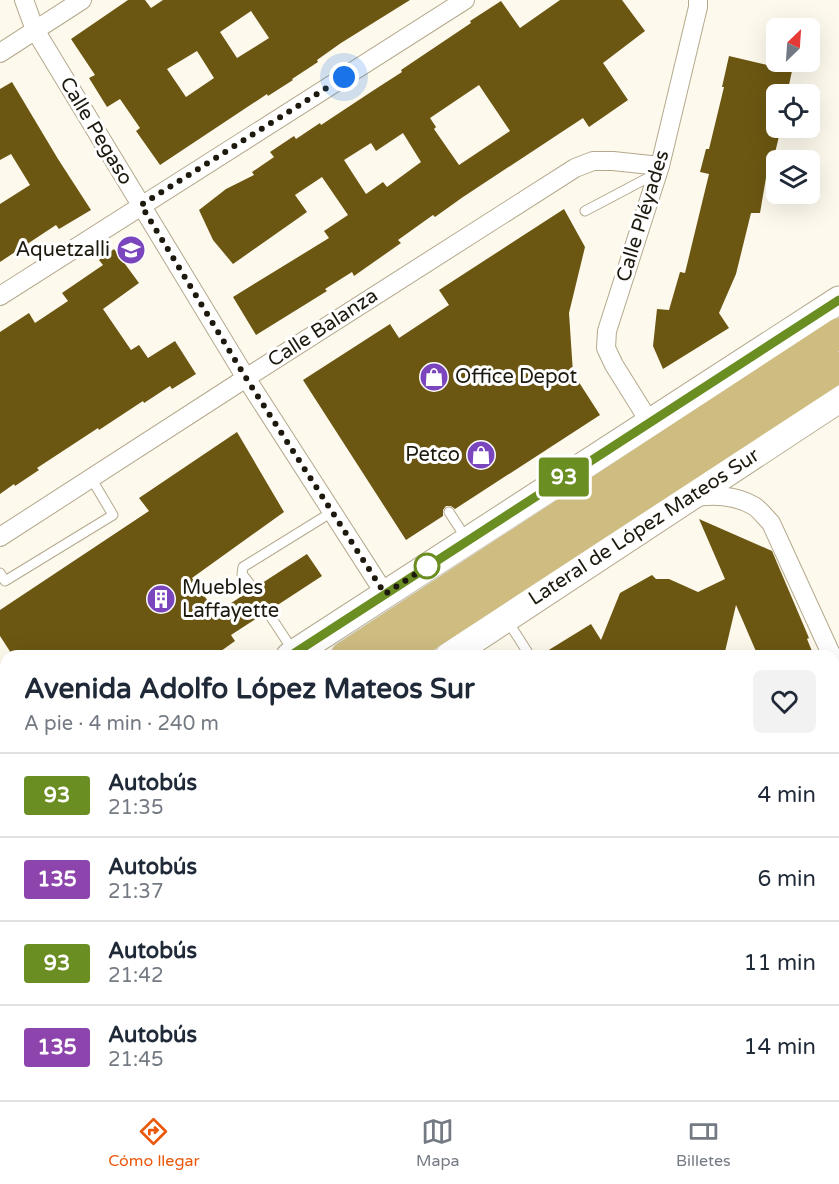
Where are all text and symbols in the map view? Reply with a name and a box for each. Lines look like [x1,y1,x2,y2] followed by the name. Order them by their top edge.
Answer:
[766,18,820,72] north arrow
[766,18,820,204] map controls
[329,62,359,92] your location
[54,73,138,189] street label: Calle Pegaso
[766,84,820,138] button: locate
[612,147,674,285] street label: Calle Pléyades
[766,150,820,204] button: layers
[115,234,147,266] school or university icon: Aquetzalli
[15,238,110,262] place label: Aquetzalli
[263,284,383,372] street label: Calle Balanza
[418,361,450,393] shop icon: Office Depot
[455,365,578,389] place label: Office Depot
[465,439,497,471] shop icon: Petco
[405,443,460,467] place label: Petco
[524,443,764,611] street label: Lateral de López Mateos Sur
[537,458,591,496] line badge: 93
[551,465,577,490] text: 93
[414,553,440,579] unlabelled marker
[182,576,279,623] place label: Muebles Laffayette
[145,583,177,615] building icon: Muebles Laffayette
[753,670,816,733] button: heart
[24,672,475,706] text: Avenida Adolfo López Mateos Sur
[24,712,219,736] text: A pie · 4 min · 240 m
[108,770,197,796] text: Autobús
[757,782,816,808] text: 4 min
[44,783,70,808] text: 93
[108,796,163,820] text: 21:35
[108,854,197,880] text: Autobús
[757,866,816,892] text: 6 min
[37,867,77,892] text: 135
[108,880,163,904] text: 21:37
[108,938,197,964] text: Autobús
[744,950,816,976] text: 11 min
[44,951,70,976] text: 93
[108,964,163,988] text: 21:42
[108,1022,197,1048] text: Autobús
[744,1034,816,1060] text: 14 min
[37,1035,77,1060] text: 135
[108,1048,163,1072] text: 21:45
[108,1115,200,1171] tab: Cómo llegar
[416,1115,460,1171] tab: Mapa
[676,1115,731,1171] tab: Billetes

